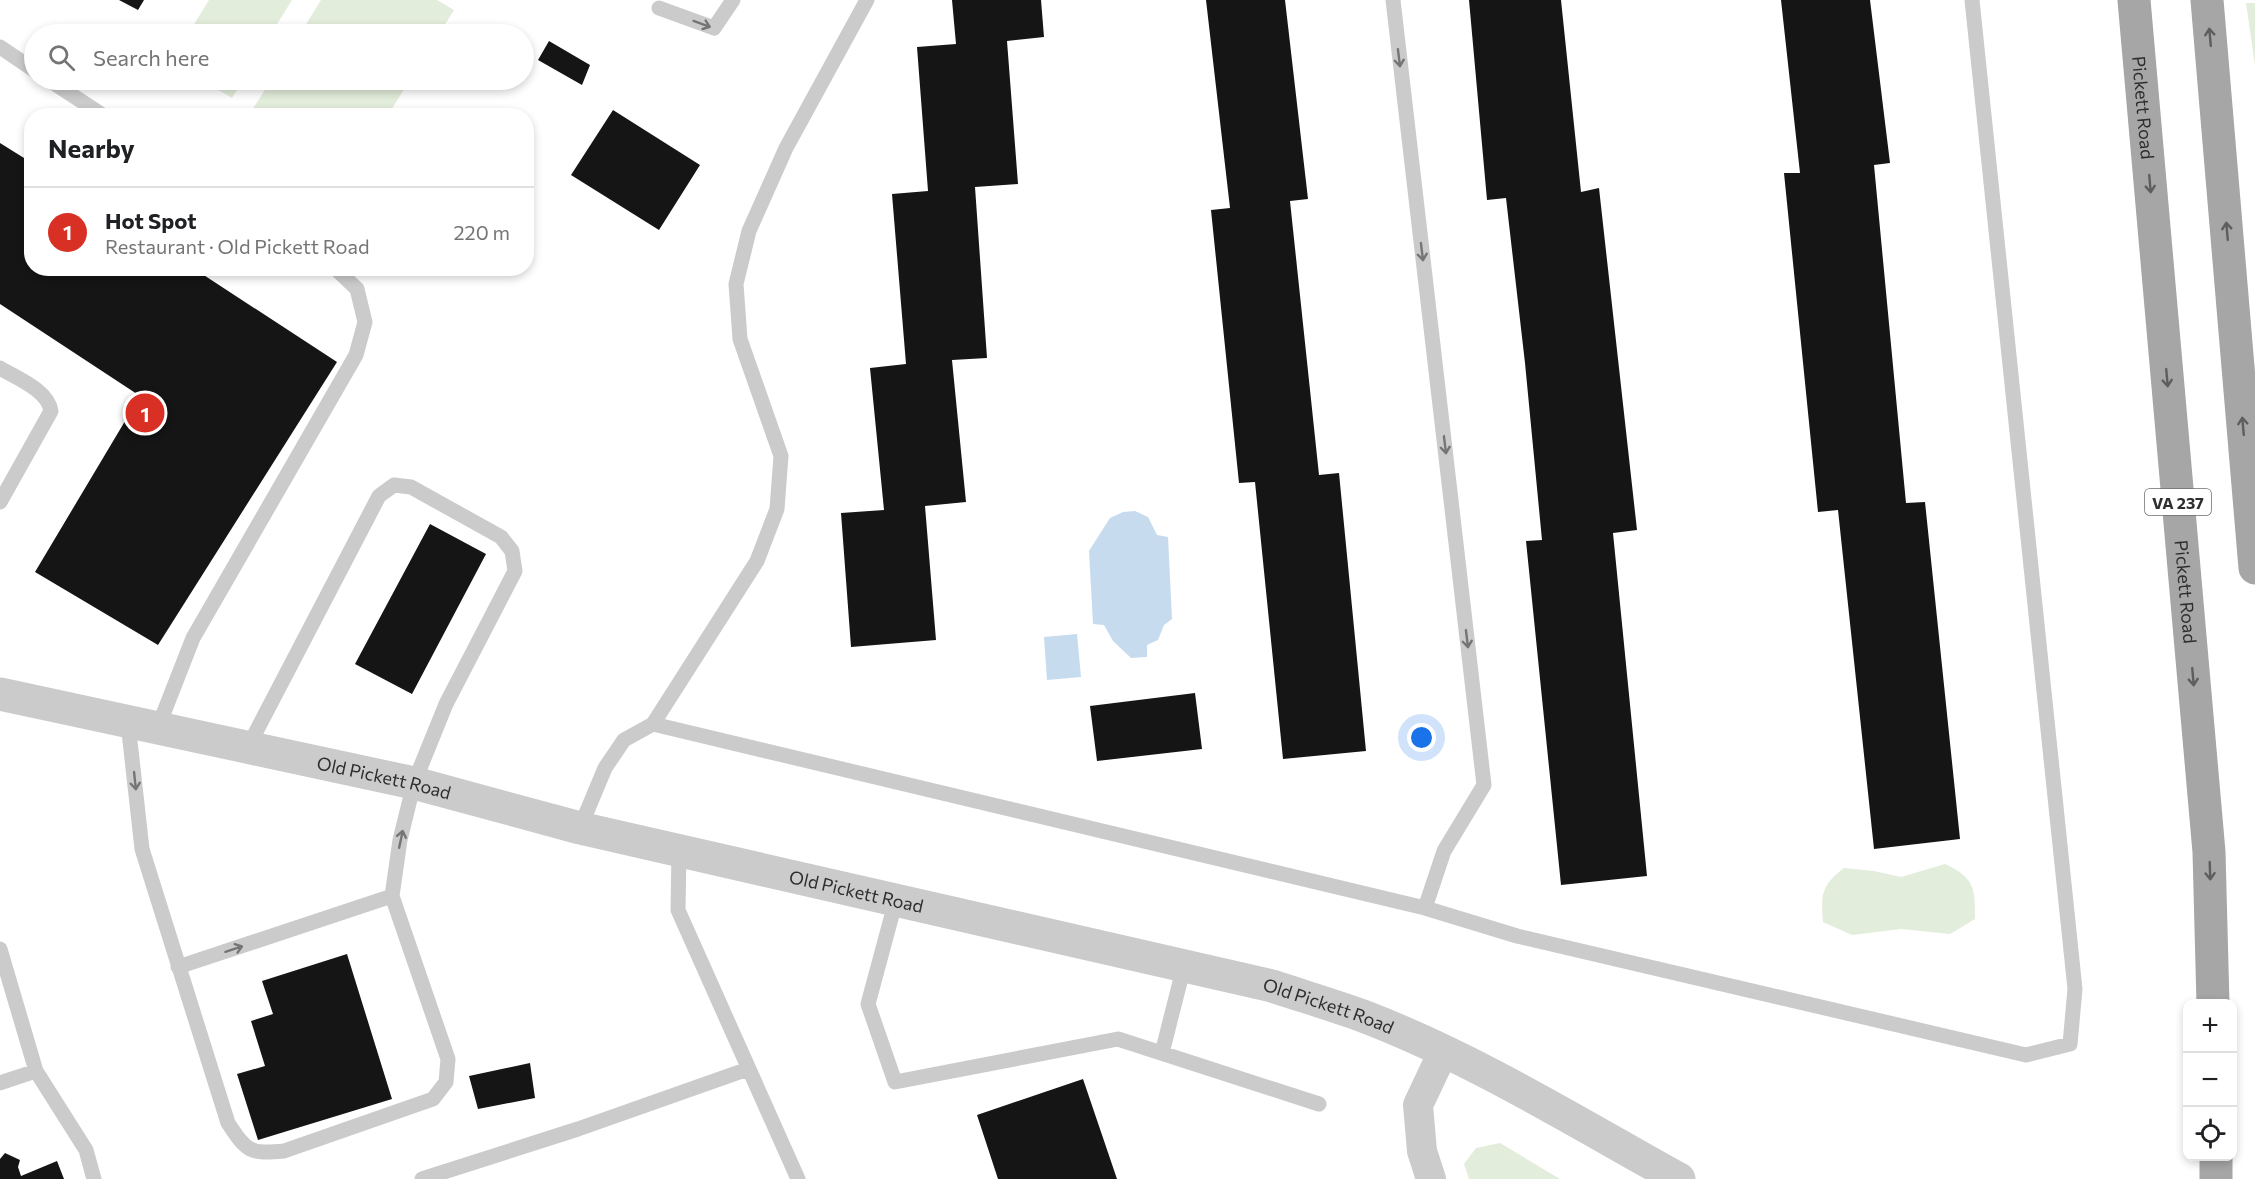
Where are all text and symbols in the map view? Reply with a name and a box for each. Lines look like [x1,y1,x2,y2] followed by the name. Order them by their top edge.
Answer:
[693,19,711,30] one-way arrow
[24,24,534,90] search box
[2204,28,2215,47] one-way arrow
[45,41,78,74] icon: search
[93,44,209,71] text: Search here
[1394,48,1405,68] one-way arrow
[2128,55,2159,160] street label: Pickett Road
[48,132,135,163] text: Nearby
[2145,173,2156,193] one-way arrow
[105,207,197,234] text: Hot Spot
[63,220,72,244] text: 1
[454,220,510,244] text: 220 m
[2221,222,2232,242] one-way arrow
[105,234,370,258] text: Restaurant · Old Pickett Road
[1417,241,1428,261] one-way arrow
[2162,368,2173,388] one-way arrow
[126,390,164,436] pin: 1
[2237,416,2248,436] one-way arrow
[1439,435,1450,455] one-way arrow
[2145,489,2211,515] road number: VA 237
[2171,539,2202,644] street label: Pickett Road
[1462,629,1473,649] one-way arrow
[2188,666,2199,686] one-way arrow
[1407,723,1436,752] your location
[315,751,454,804] street label: Old Pickett Road
[129,771,140,791] one-way arrow
[396,830,407,849] one-way arrow
[2204,861,2215,881] one-way arrow
[787,865,926,917] street label: Old Pickett Road
[224,942,242,953] one-way arrow
[1261,973,1397,1038] street label: Old Pickett Road
[2183,999,2237,1161] map controls
[2183,999,2237,1053] button: +
[2183,1053,2237,1107] button: −
[2183,1107,2237,1161] button: locate

